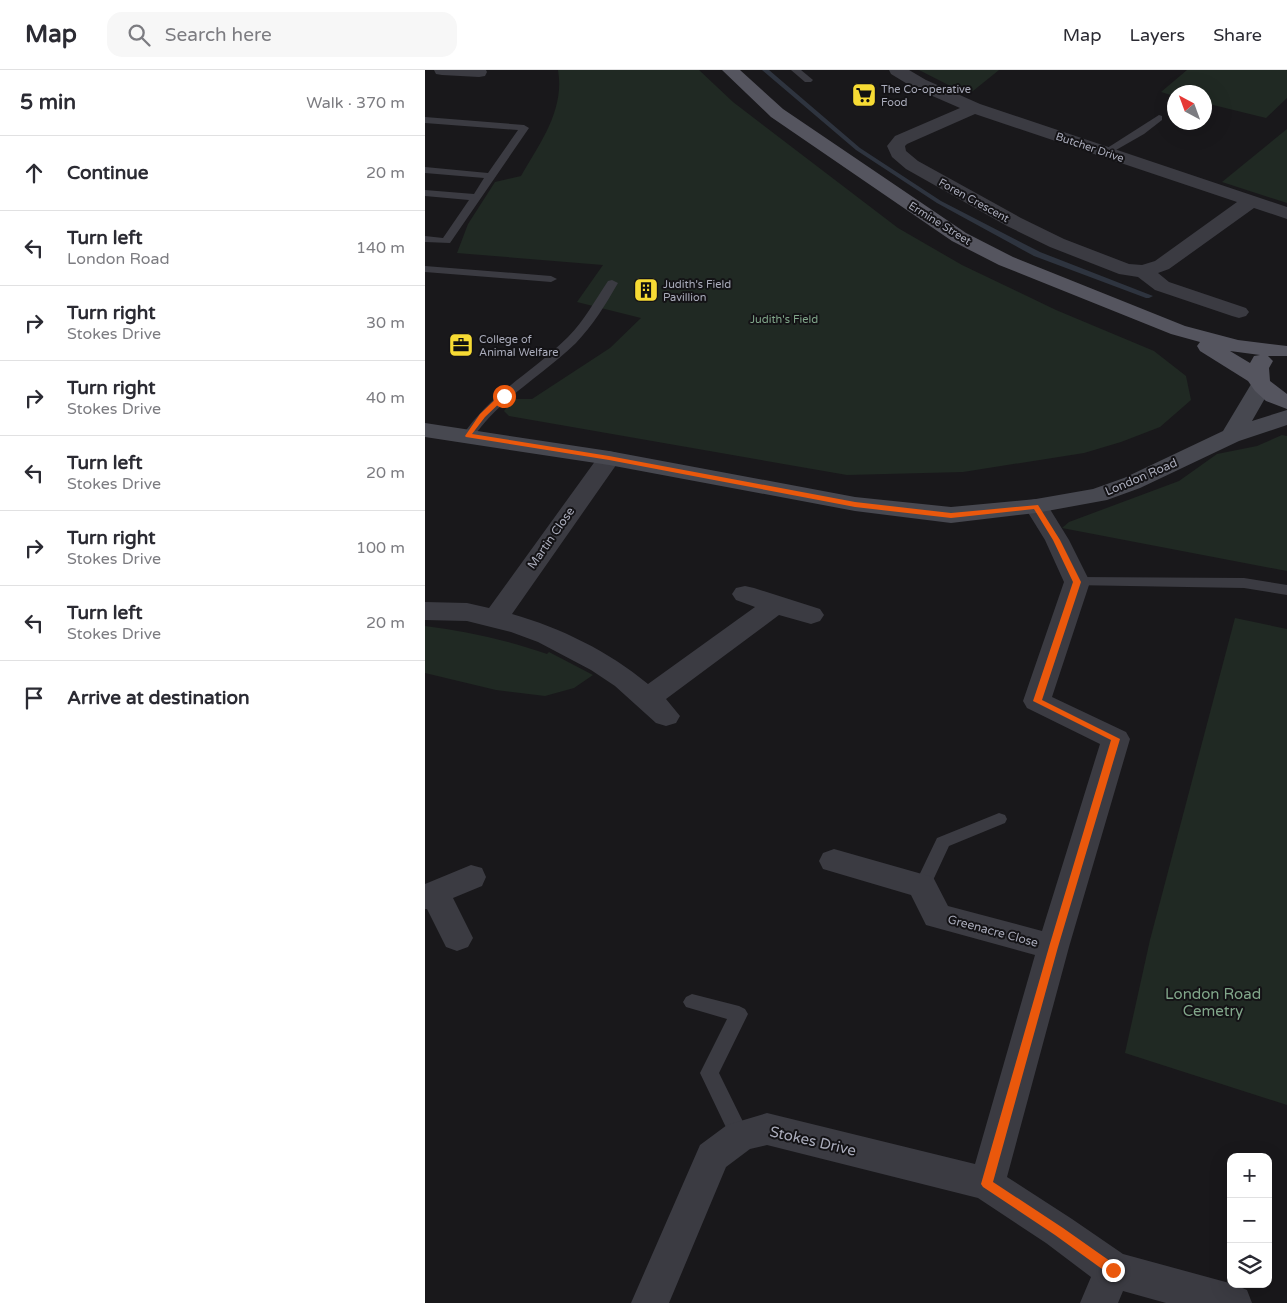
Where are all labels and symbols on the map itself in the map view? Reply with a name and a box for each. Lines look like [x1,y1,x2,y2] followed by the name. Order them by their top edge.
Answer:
[851,82,877,108] supermarket icon: The Co-operative Food
[881,83,971,109] place label: The Co-operative Food
[1167,85,1212,130] north arrow
[1054,130,1126,165] street label: Butcher Drive
[936,176,1011,225] street label: Foren Crescent
[906,199,973,248] street label: Ermine Street
[633,277,659,303] building icon: Judith's Field Pavillion
[663,278,731,304] place label: Judith's Field Pavillion
[750,313,818,326] park label: Judith's Field
[448,332,474,358] office icon: College of Animal Welfare
[479,333,559,359] place label: College of Animal Welfare
[493,385,516,408] route start
[1103,456,1179,498] street label: London Road
[525,504,578,572] street label: Martin Close
[946,912,1040,950] street label: Greenacre Close
[1165,985,1261,1020] park label: London Road Cemetry
[768,1122,858,1160] street label: Stokes Drive
[1102,1259,1125,1282] route end

